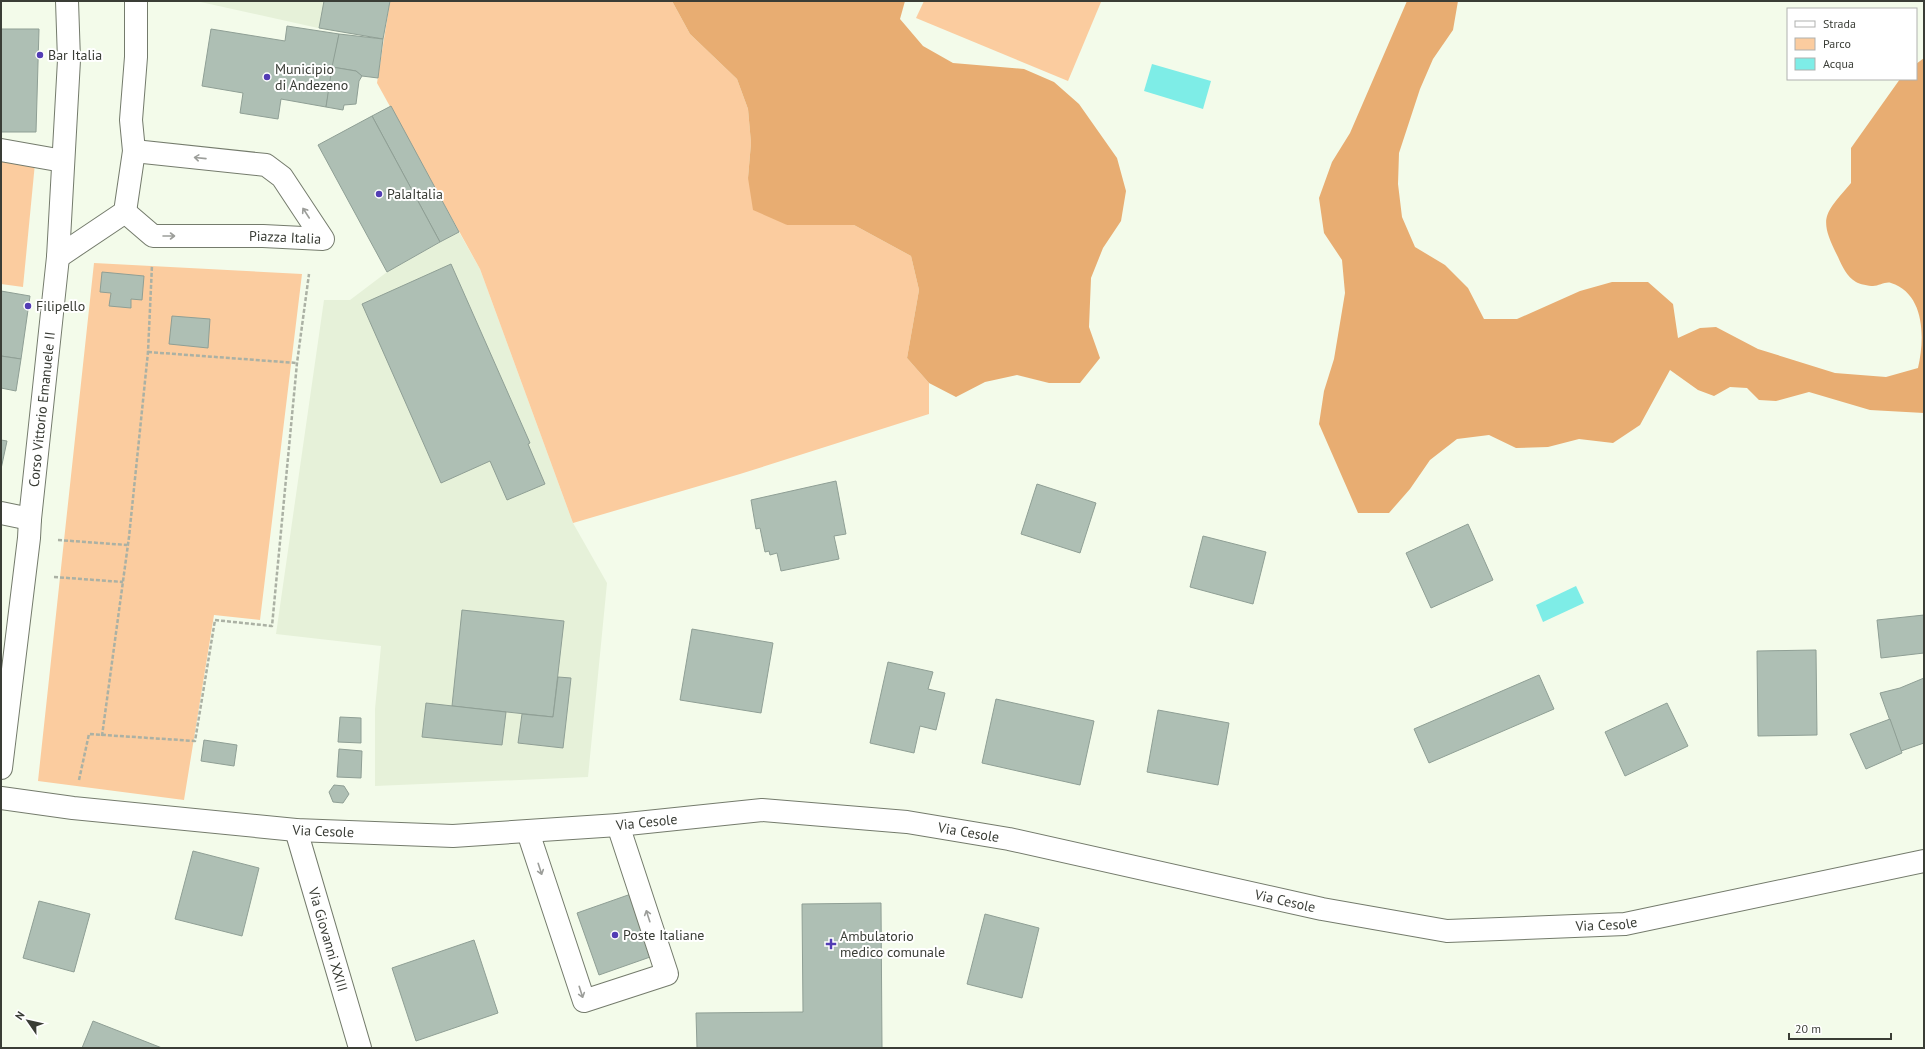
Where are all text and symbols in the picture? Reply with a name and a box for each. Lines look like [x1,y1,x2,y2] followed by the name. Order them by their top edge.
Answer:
[1787,8,1917,80] legend
[1823,16,1856,31] text: Strada
[1823,36,1851,51] text: Parco
[48,46,102,64] place label: Bar Italia
[35,50,45,60] marker: Bar Italia
[1823,56,1854,71] text: Acqua
[275,60,348,94] place label: Municipio di Andezeno
[262,72,272,82] marker: Municipio di Andezeno
[194,154,207,161] one-way arrow
[387,185,443,203] place label: PalaItalia
[374,189,384,199] marker: PalaItalia
[302,208,310,219] one-way arrow
[249,227,322,248] street label: Piazza Italia
[162,232,175,240] one-way arrow
[36,297,85,315] place label: Filipello
[23,301,33,311] marker: Filipello
[24,331,59,488] street label: Corso Vittorio Emanuele II
[614,810,678,834] street label: Via Cesole
[936,818,1001,846] street label: Via Cesole
[291,821,354,841] street label: Via Cesole
[537,862,544,875] one-way arrow
[304,884,352,993] street label: Via Giovanni XXIII
[1252,885,1317,916] street label: Via Cesole
[644,909,651,922] one-way arrow
[1574,913,1639,935] street label: Via Cesole
[623,926,704,944] place label: Poste Italiane
[840,927,945,961] place label: Ambulatorio medico comunale
[610,930,620,940] marker: Poste Italiane
[825,938,837,950] marker: Ambulatorio medico comunale
[578,986,585,999] one-way arrow
[8,1001,48,1041] north arrow
[12,1008,28,1022] text: N
[1789,1015,1891,1041] scale bar
[1795,1021,1821,1036] text: 20 m

